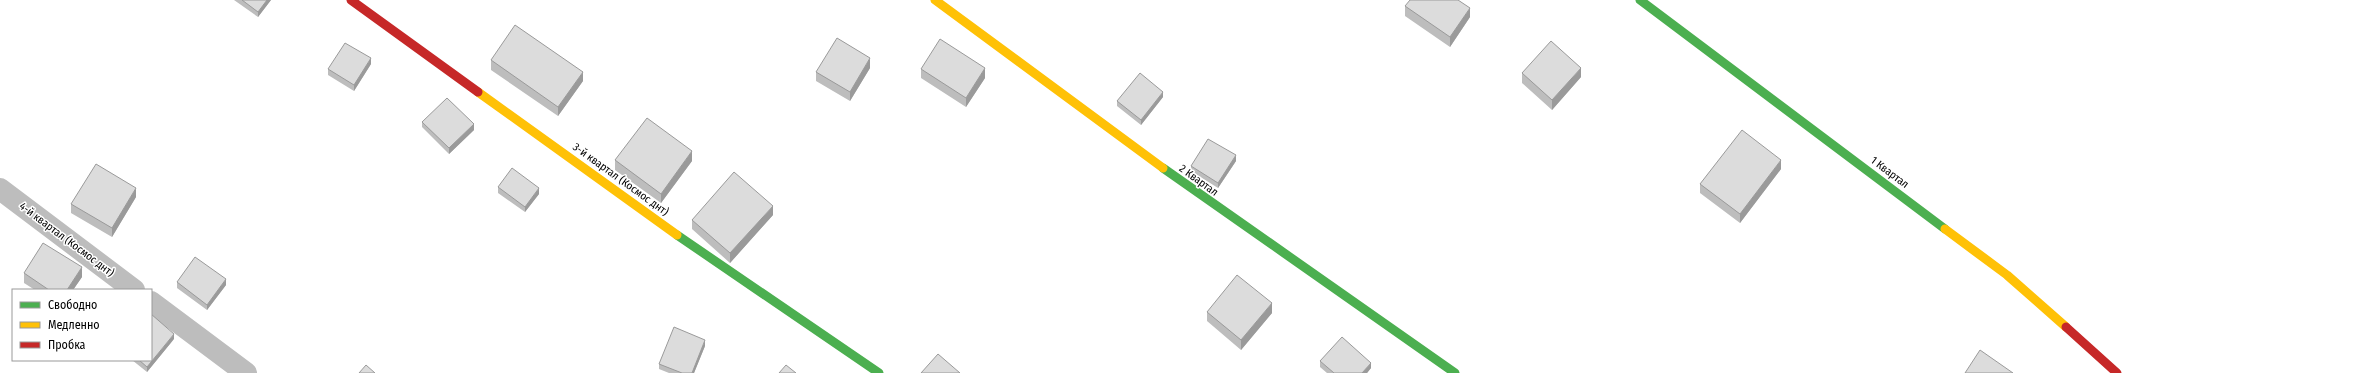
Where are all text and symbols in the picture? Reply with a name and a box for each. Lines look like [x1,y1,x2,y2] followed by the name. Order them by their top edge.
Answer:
[570,140,671,219] street label: 3-й квартал (Космос днт)
[1868,154,1911,191] street label: 1 Квартал
[1177,162,1221,199] street label: 2 Квартал
[17,199,117,279] street label: 4-й квартал (Космос днт)
[12,289,152,361] legend
[48,298,97,312] text: Свободно
[48,318,100,332] text: Медленно
[48,338,86,352] text: Пробка

